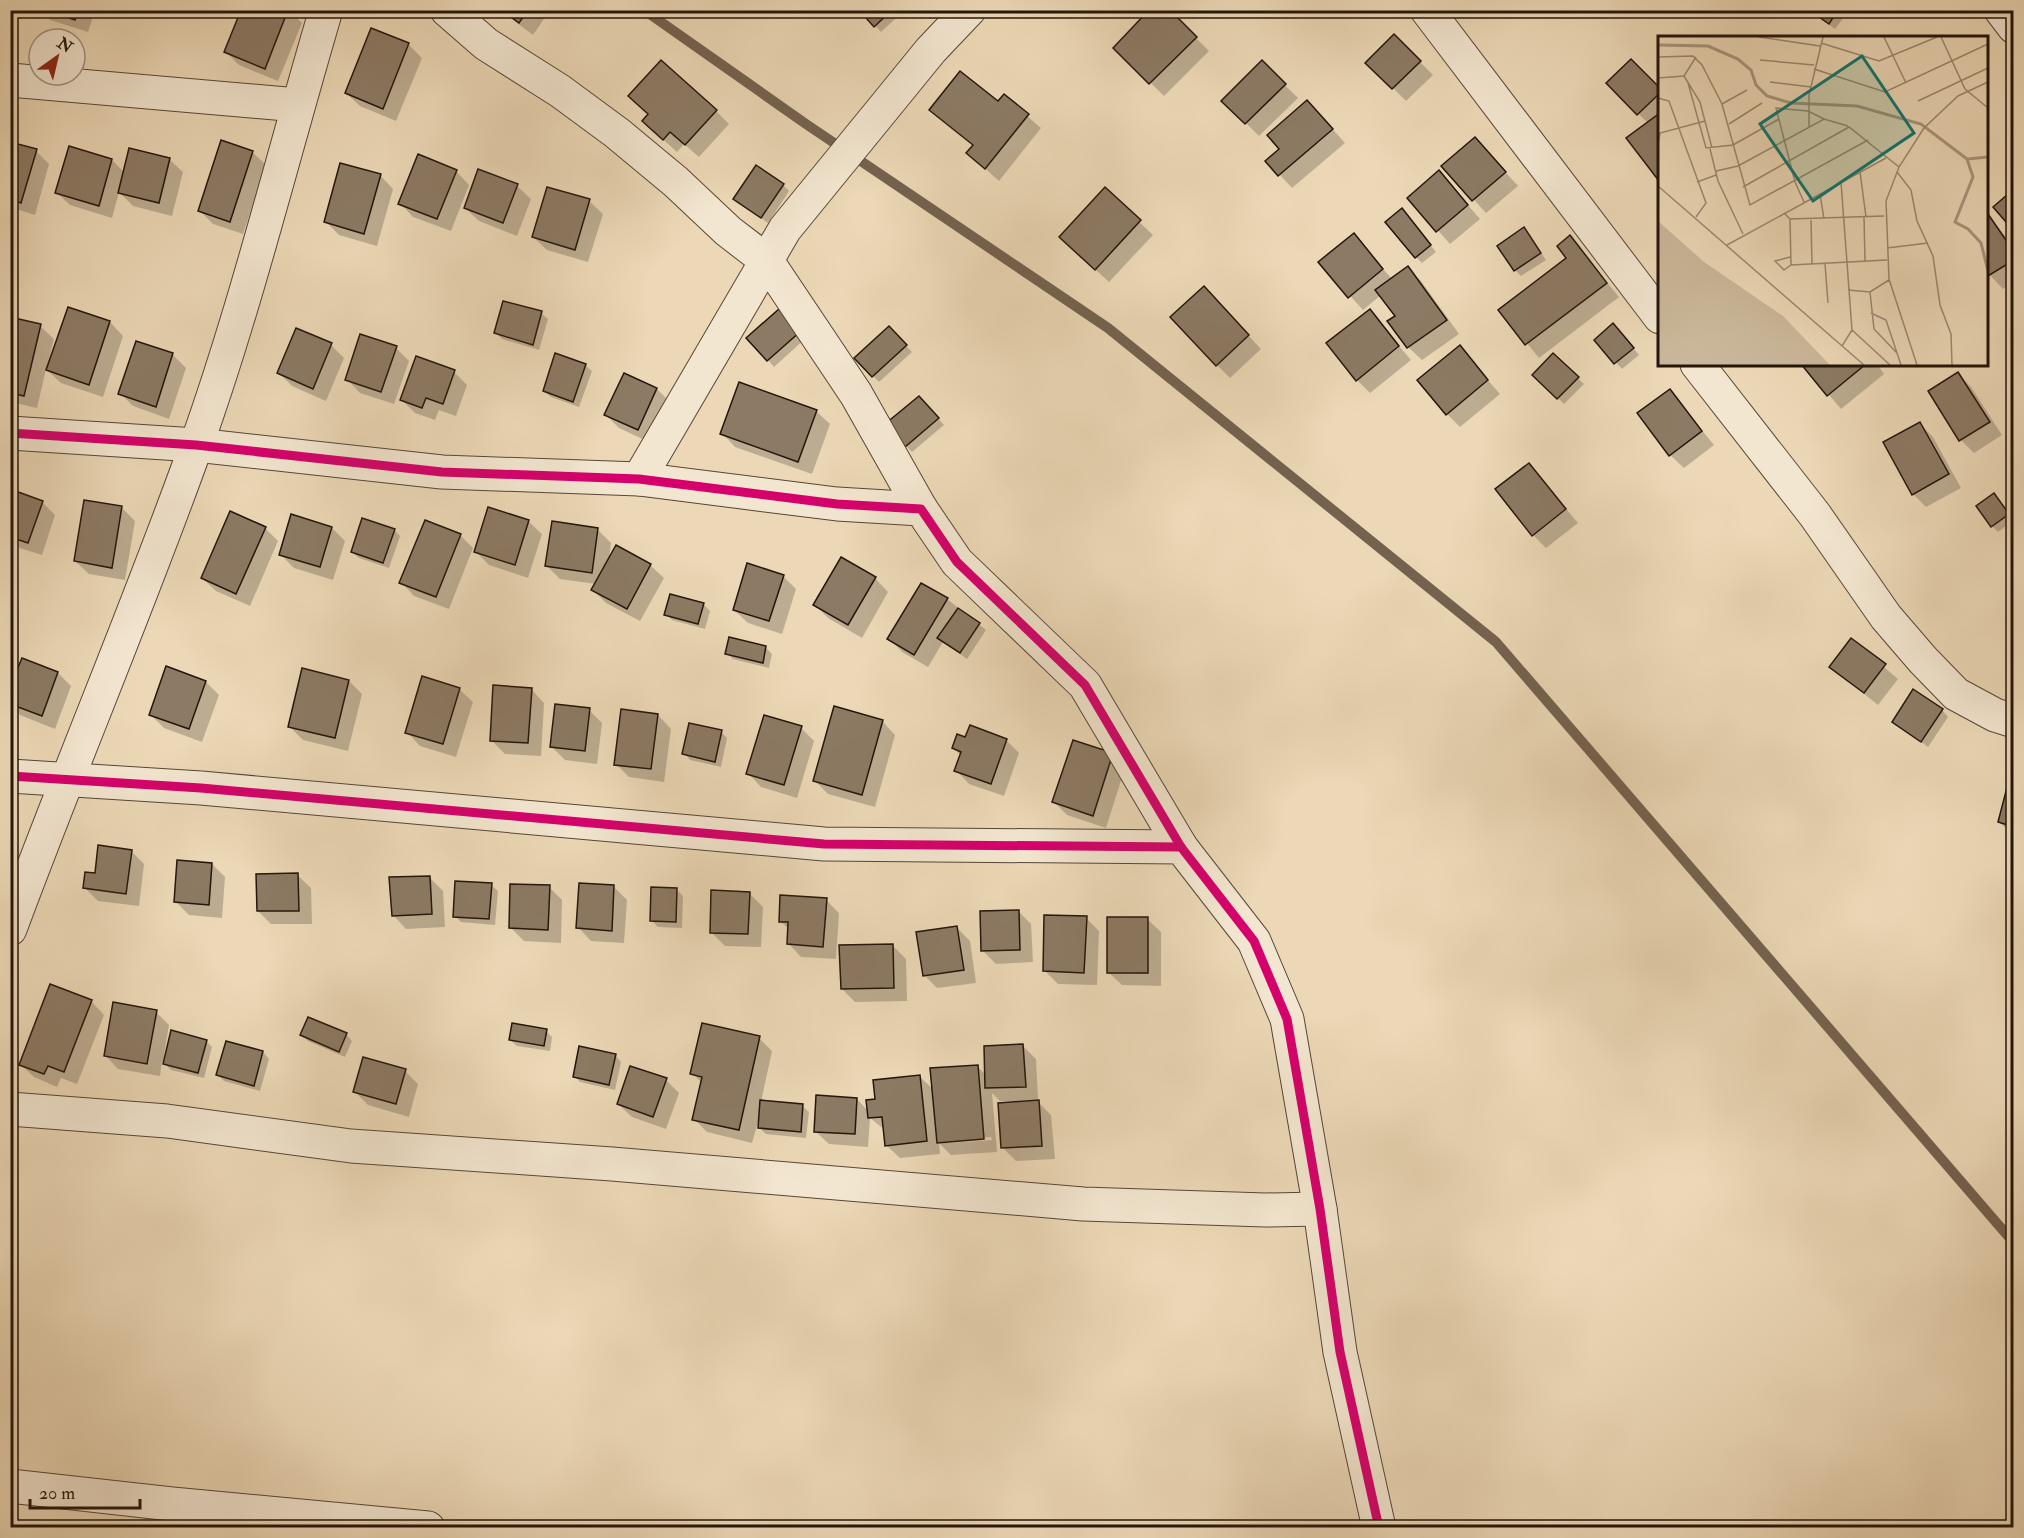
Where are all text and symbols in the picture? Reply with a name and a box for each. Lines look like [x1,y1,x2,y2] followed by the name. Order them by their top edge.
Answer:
[27,27,87,87] north arrow
[52,33,77,58] text: N
[1658,36,1988,366] inset map
[30,1472,140,1510] scale bar
[39,1482,75,1505] text: 20 m

